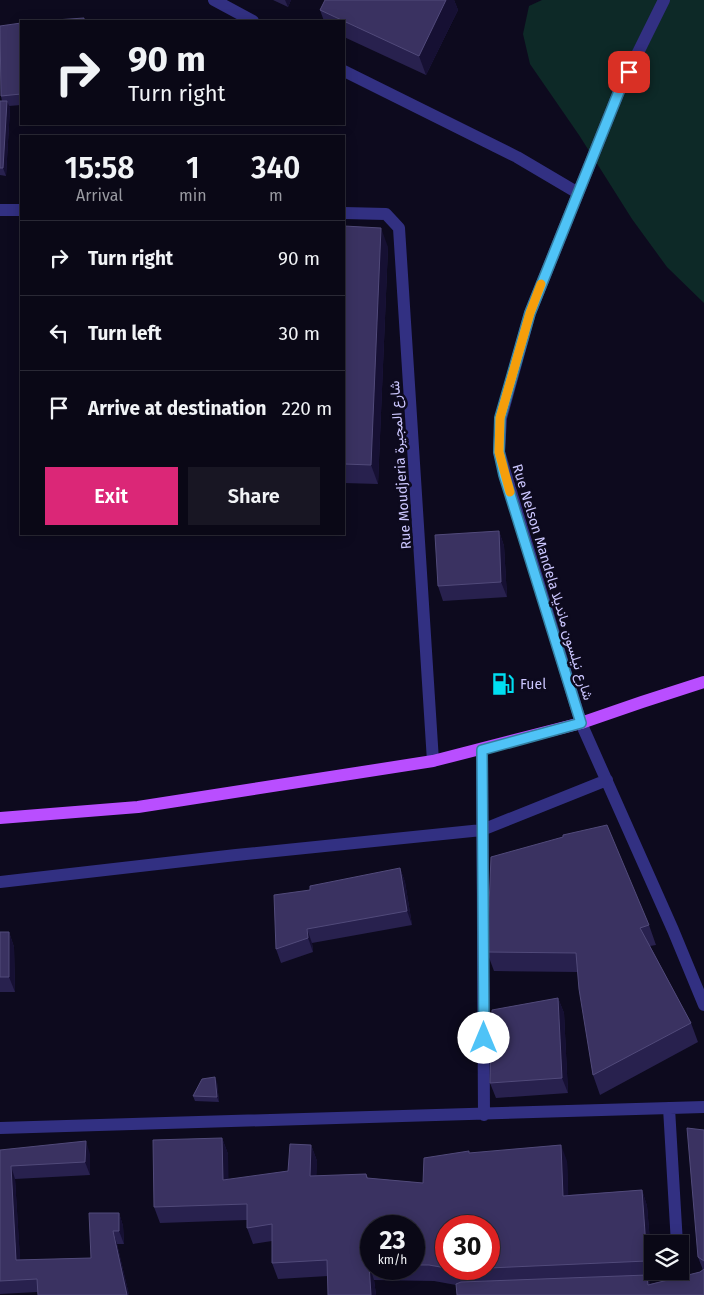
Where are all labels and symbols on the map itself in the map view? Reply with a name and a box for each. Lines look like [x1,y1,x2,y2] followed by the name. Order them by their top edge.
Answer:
[608,51,650,93] pin
[386,380,417,550] street label: Rue Moudjeria شارع المجيرة
[507,462,597,703] street label: Rue Nelson Mandela شارع نيلسون مانديلا
[490,671,516,697] fuel station icon: Fuel
[520,676,546,693] place label: Fuel
[457,1011,509,1063] position arrow
[435,1215,500,1280] speed limit sign: 30

